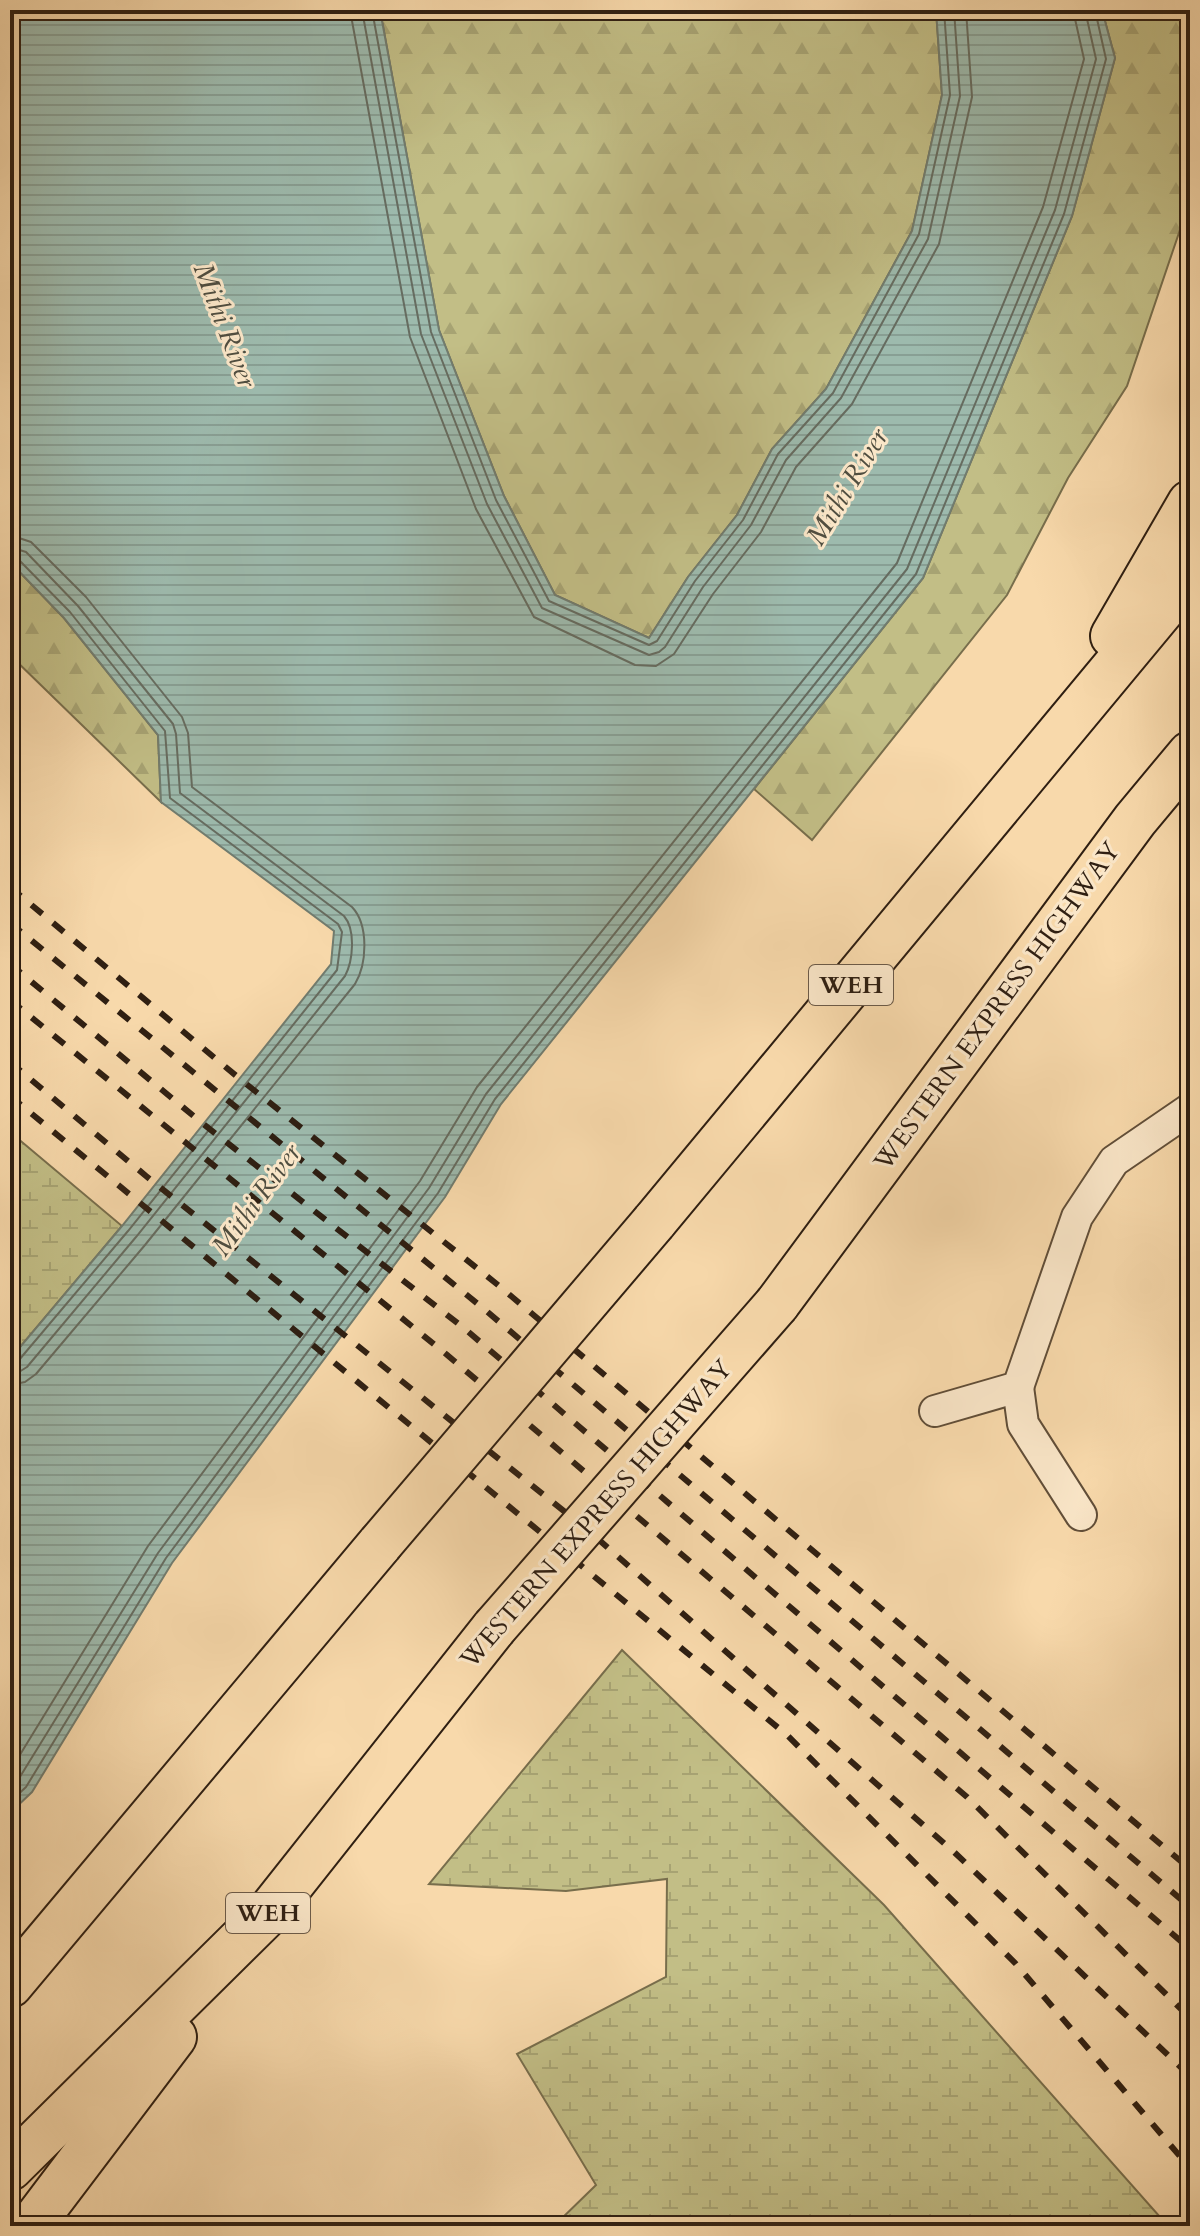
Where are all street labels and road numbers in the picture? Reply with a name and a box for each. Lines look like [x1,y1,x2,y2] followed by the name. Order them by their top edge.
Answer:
[865,834,1129,1178] street label: WESTERN EXPRESS HIGHWAY
[809,965,893,1005] road number: WEH
[451,1352,740,1677] street label: WESTERN EXPRESS HIGHWAY
[226,1893,310,1933] road number: WEH

